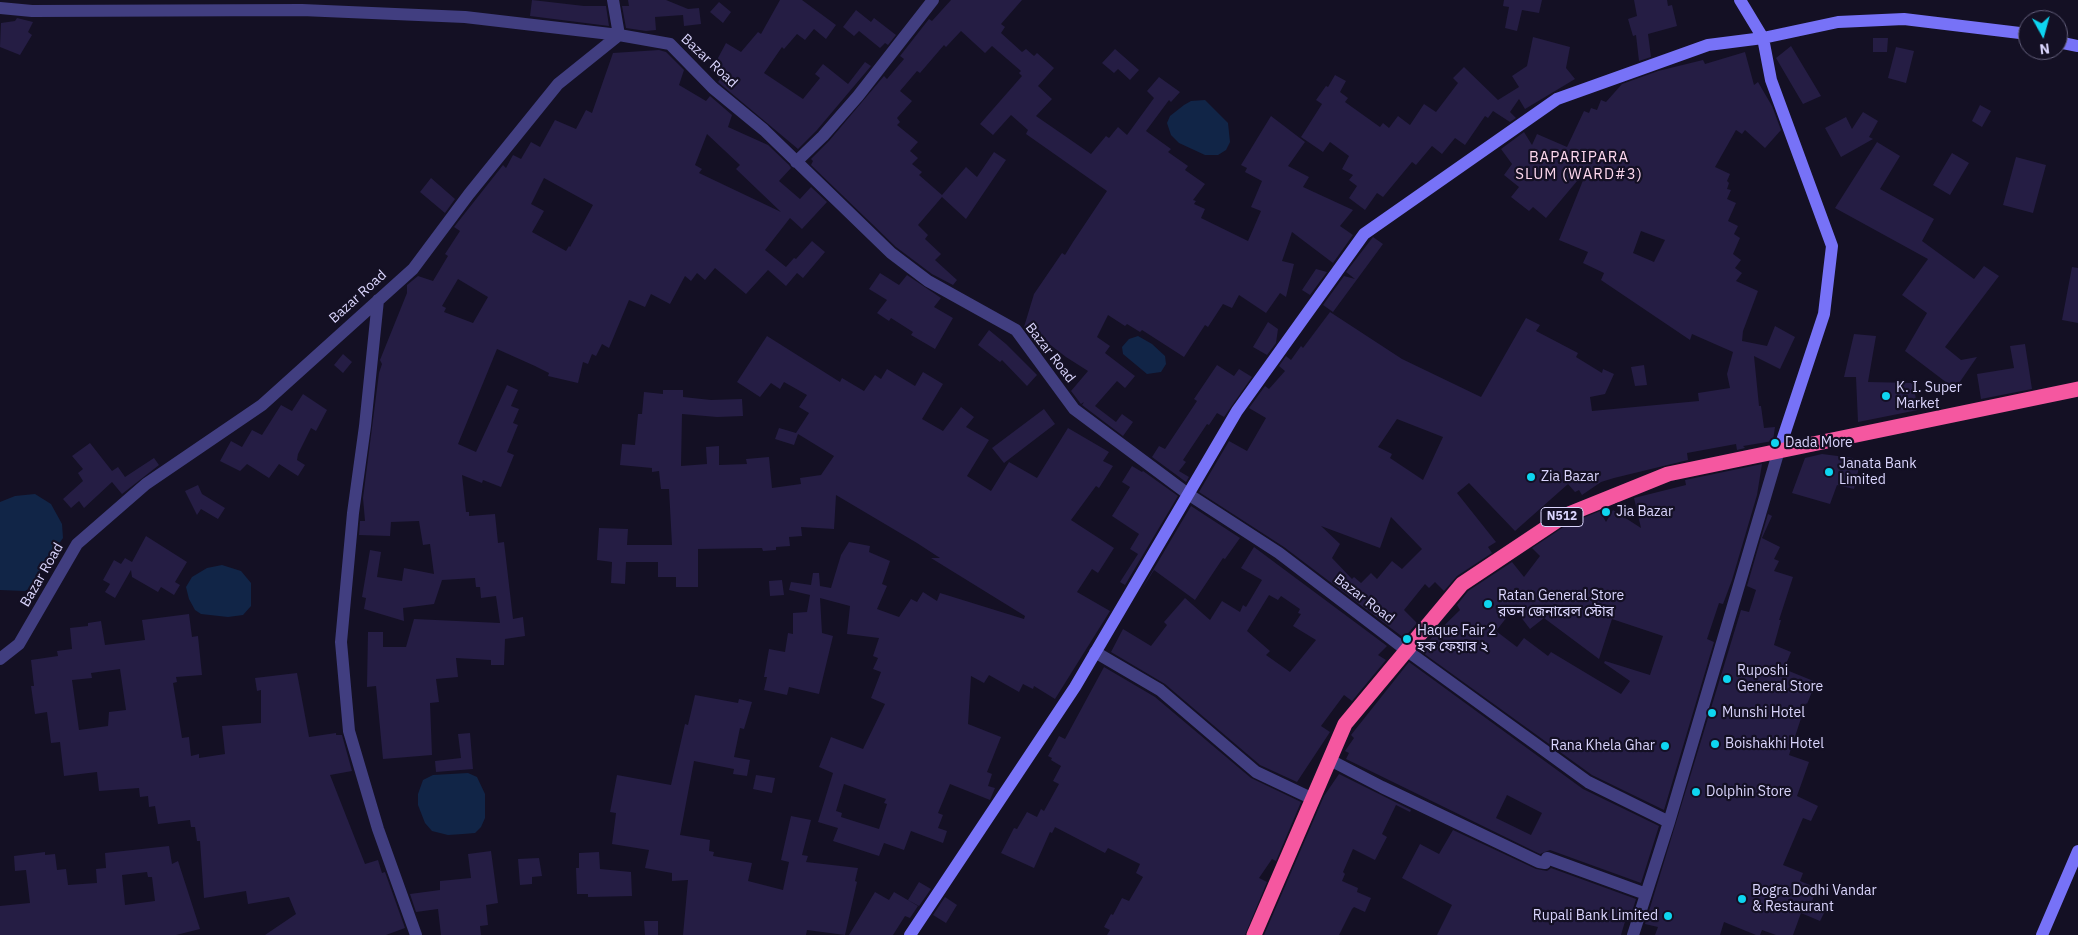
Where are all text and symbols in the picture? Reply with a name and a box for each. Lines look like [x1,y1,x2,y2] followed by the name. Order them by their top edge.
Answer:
[2018,10,2068,60] north arrow
[677,31,741,91] street label: Bazar Road
[2039,39,2051,58] text: N
[1514,149,1644,184] district label: BAPARIPARA SLUM (WARD#3)
[326,267,390,327] street label: Bazar Road
[1021,320,1079,386] street label: Bazar Road
[1896,380,1962,412] place label: K. I. Super Market
[1880,390,1892,402] marker: K. I. Super Market
[1785,435,1853,451] place label: Dada More
[1769,437,1781,449] marker: Dada More
[1839,456,1917,488] place label: Janata Bank Limited
[1823,466,1835,478] marker: Janata Bank Limited
[1541,469,1599,485] place label: Zia Bazar
[1525,471,1537,483] marker: Zia Bazar
[1616,504,1673,520] place label: Jia Bazar
[1600,506,1612,518] marker: Jia Bazar
[1541,508,1583,526] road number: N512
[17,540,67,610] street label: Bazar Road
[1331,571,1397,627] street label: Bazar Road
[1498,588,1624,620] place label: Ratan General Store রতন জেনারেল স্টোর
[1482,598,1494,610] marker: Ratan General Store রতন জেনারেল স্টোর
[1417,623,1497,656] place label: Haque Fair 2 হক ফেয়ার ২
[1401,633,1413,645] marker: Haque Fair 2 হক ফেয়ার ২
[1737,663,1823,696] place label: Ruposhi General Store
[1721,673,1733,685] marker: Ruposhi General Store
[1722,705,1805,721] place label: Munshi Hotel
[1706,707,1718,719] marker: Munshi Hotel
[1725,736,1824,752] place label: Boishakhi Hotel
[1551,738,1655,754] place label: Rana Khela Ghar
[1709,738,1721,750] marker: Boishakhi Hotel
[1659,740,1671,752] marker: Rana Khela Ghar
[1706,784,1791,800] place label: Dolphin Store
[1690,786,1702,798] marker: Dolphin Store
[1752,883,1877,916] place label: Bogra Dodhi Vandar & Restaurant
[1736,893,1748,905] marker: Bogra Dodhi Vandar & Restaurant
[1533,908,1658,924] place label: Rupali Bank Limited
[1662,910,1674,922] marker: Rupali Bank Limited

